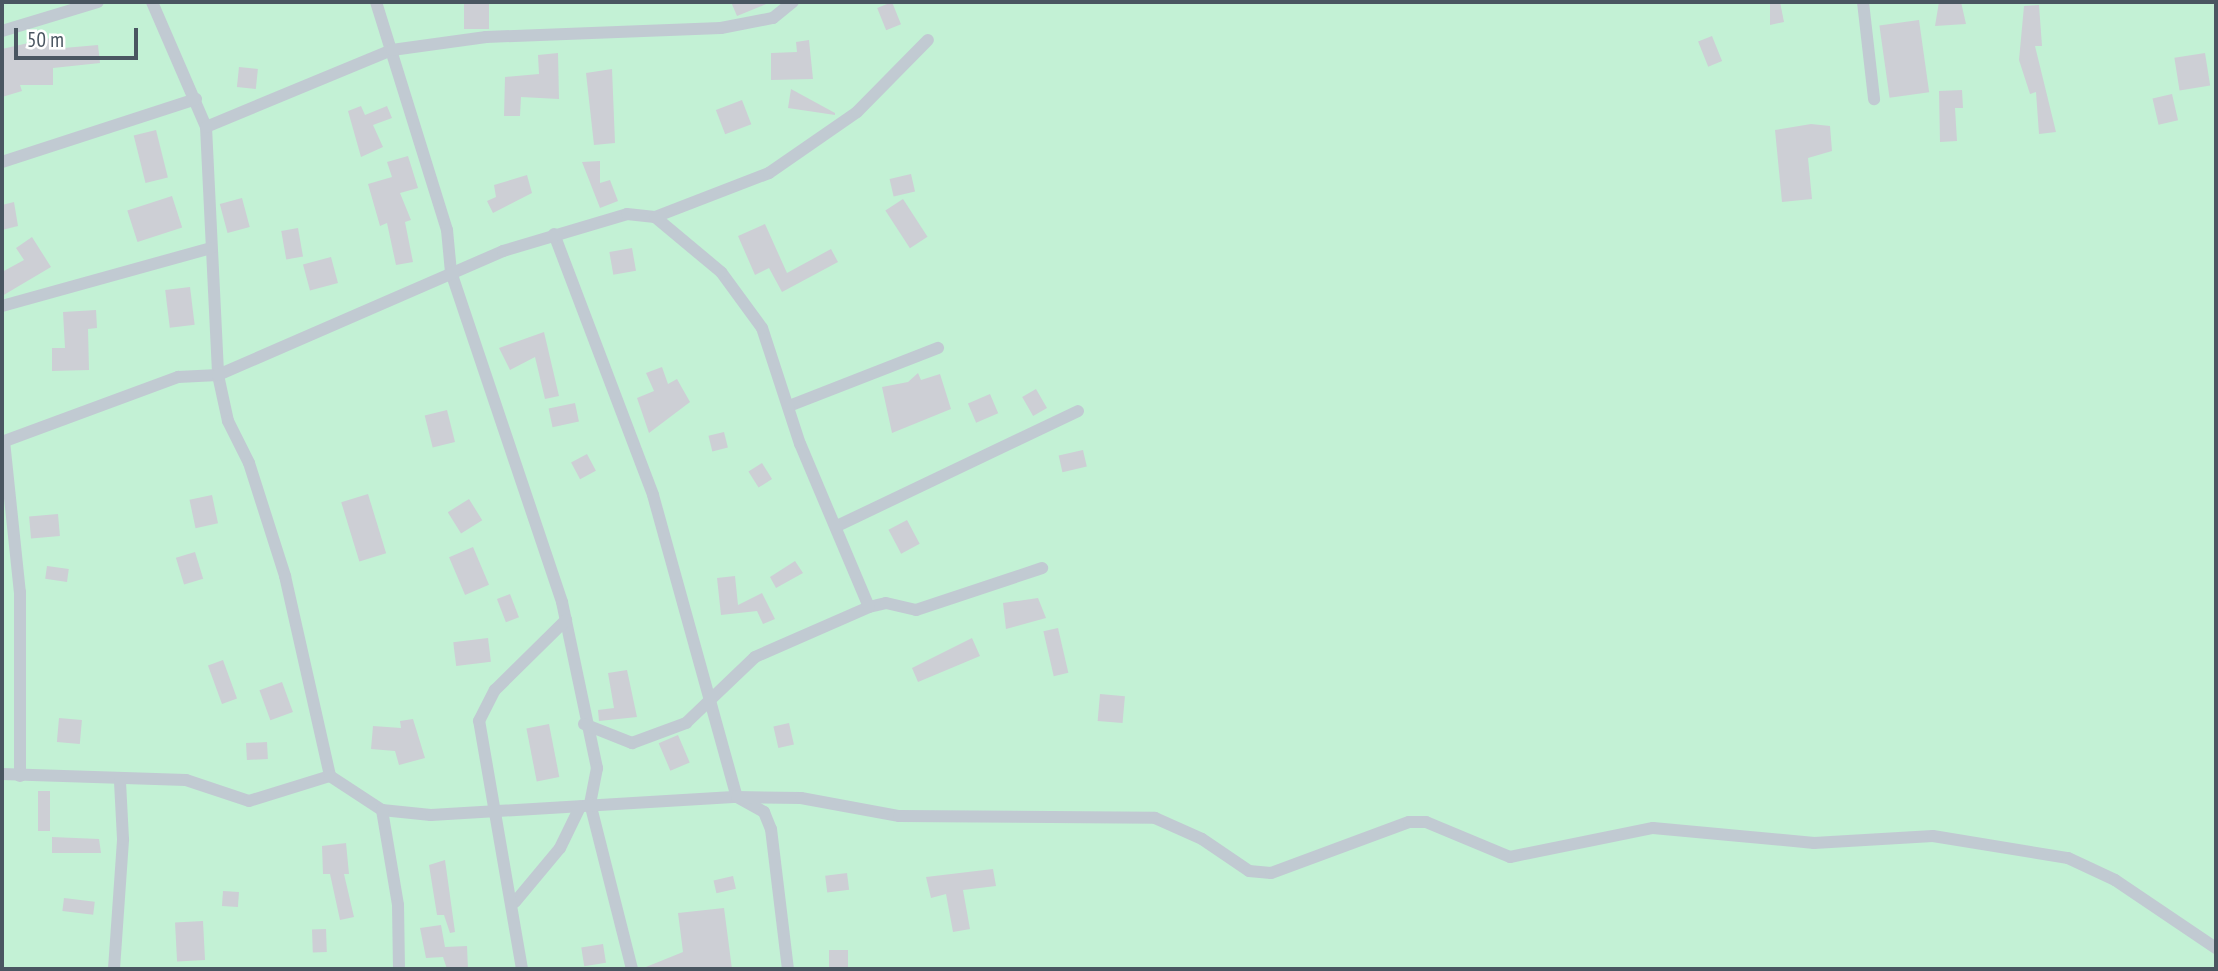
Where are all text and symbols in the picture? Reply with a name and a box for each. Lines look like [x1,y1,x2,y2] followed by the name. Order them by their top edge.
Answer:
[18,14,142,58] scale bar
[27,26,64,53] text: 50 m

